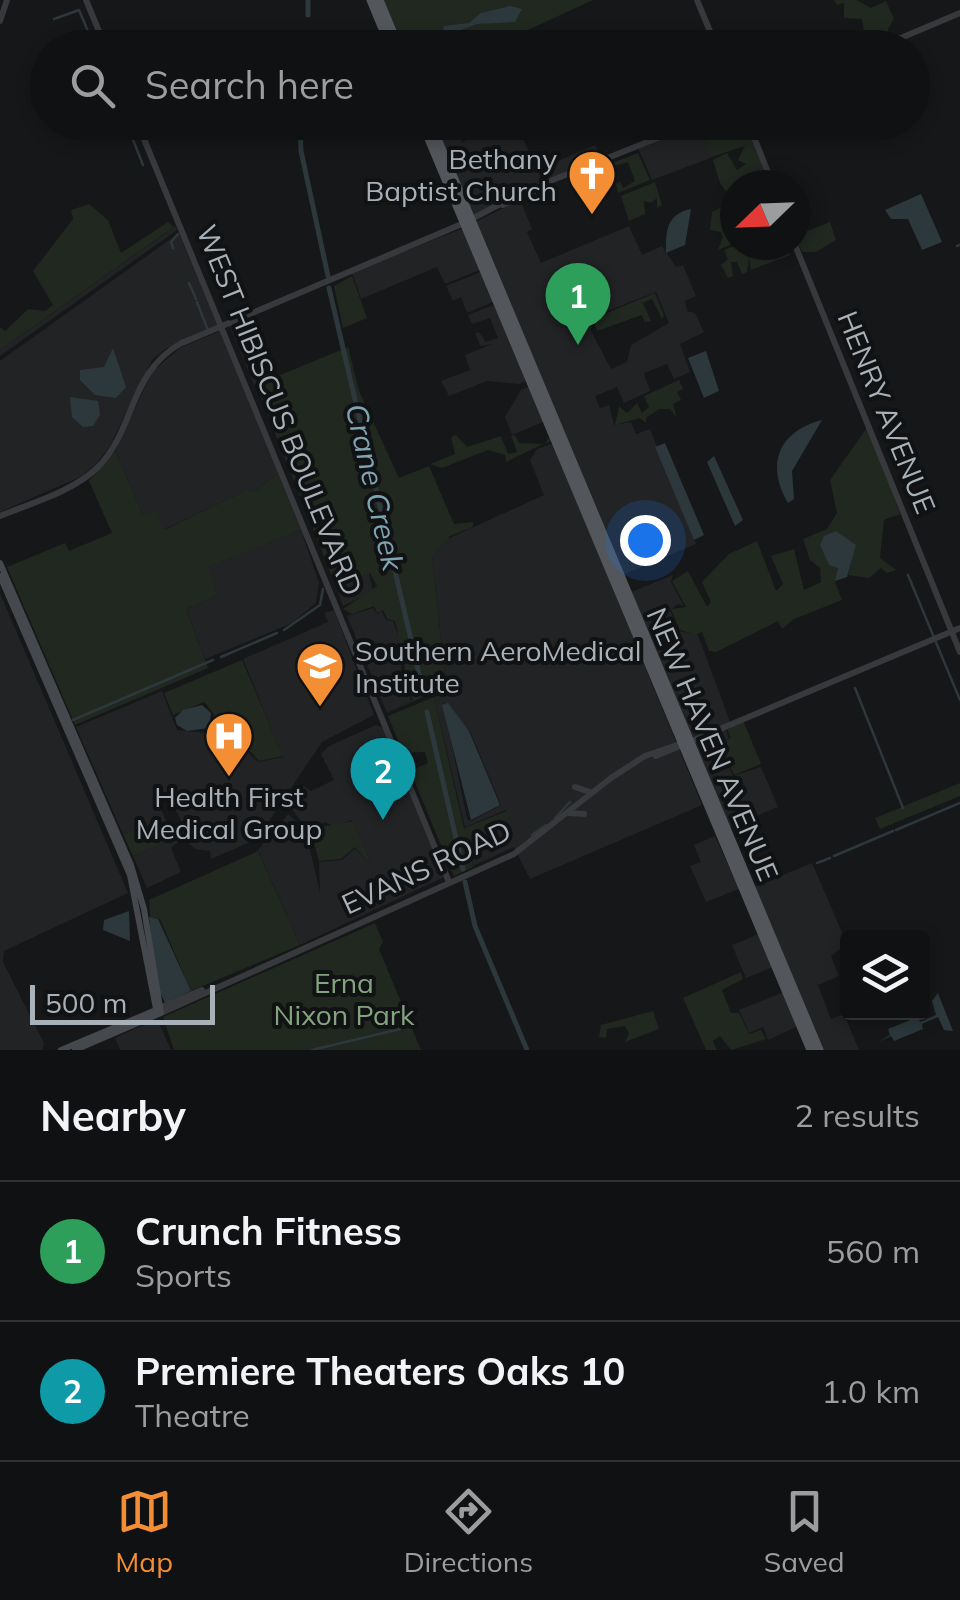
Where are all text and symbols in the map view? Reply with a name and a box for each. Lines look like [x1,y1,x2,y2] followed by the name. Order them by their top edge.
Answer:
[30,30,930,140] search box
[65,58,120,113] icon: search
[145,61,354,109] text: Search here
[365,141,557,208] place label: Bethany Baptist Church
[566,148,618,216] church icon: Bethany Baptist Church
[720,170,810,260] north arrow
[189,219,371,601] street label: WEST HIBISCUS BOULEVARD
[546,262,610,345] pin: 1
[830,306,944,518] street label: HENRY AVENUE
[337,400,413,576] water label: Crane Creek
[620,515,671,566] your location
[640,602,786,886] street label: NEW HAVEN AVENUE
[355,633,641,700] place label: Southern AeroMedical Institute
[294,640,346,708] school or university icon: Southern AeroMedical Institute
[203,710,255,778] hospital icon: Health First Medical Group
[350,738,416,820] pin: 2
[136,779,322,846] place label: Health First Medical Group
[336,813,516,921] street label: EVANS ROAD
[840,930,930,1020] map controls
[840,930,930,1020] button: layers
[274,965,415,1032] park label: Erna Nixon Park
[30,980,215,1024] scale bar
[45,985,127,1020] text: 500 m
[40,1089,186,1142] text: Nearby
[795,1095,920,1135] text: 2 results
[135,1207,402,1255] text: Crunch Fitness
[63,1231,82,1271] text: 1
[826,1231,920,1271] text: 560 m
[135,1255,232,1295] text: Sports
[135,1347,625,1395] text: Premiere Theaters Oaks 10
[63,1371,82,1411] text: 2
[821,1371,920,1411] text: 1.0 km
[135,1395,250,1435] text: Theatre
[115,1484,173,1579] tab: Map
[404,1484,533,1579] tab: Directions
[764,1484,845,1579] tab: Saved

